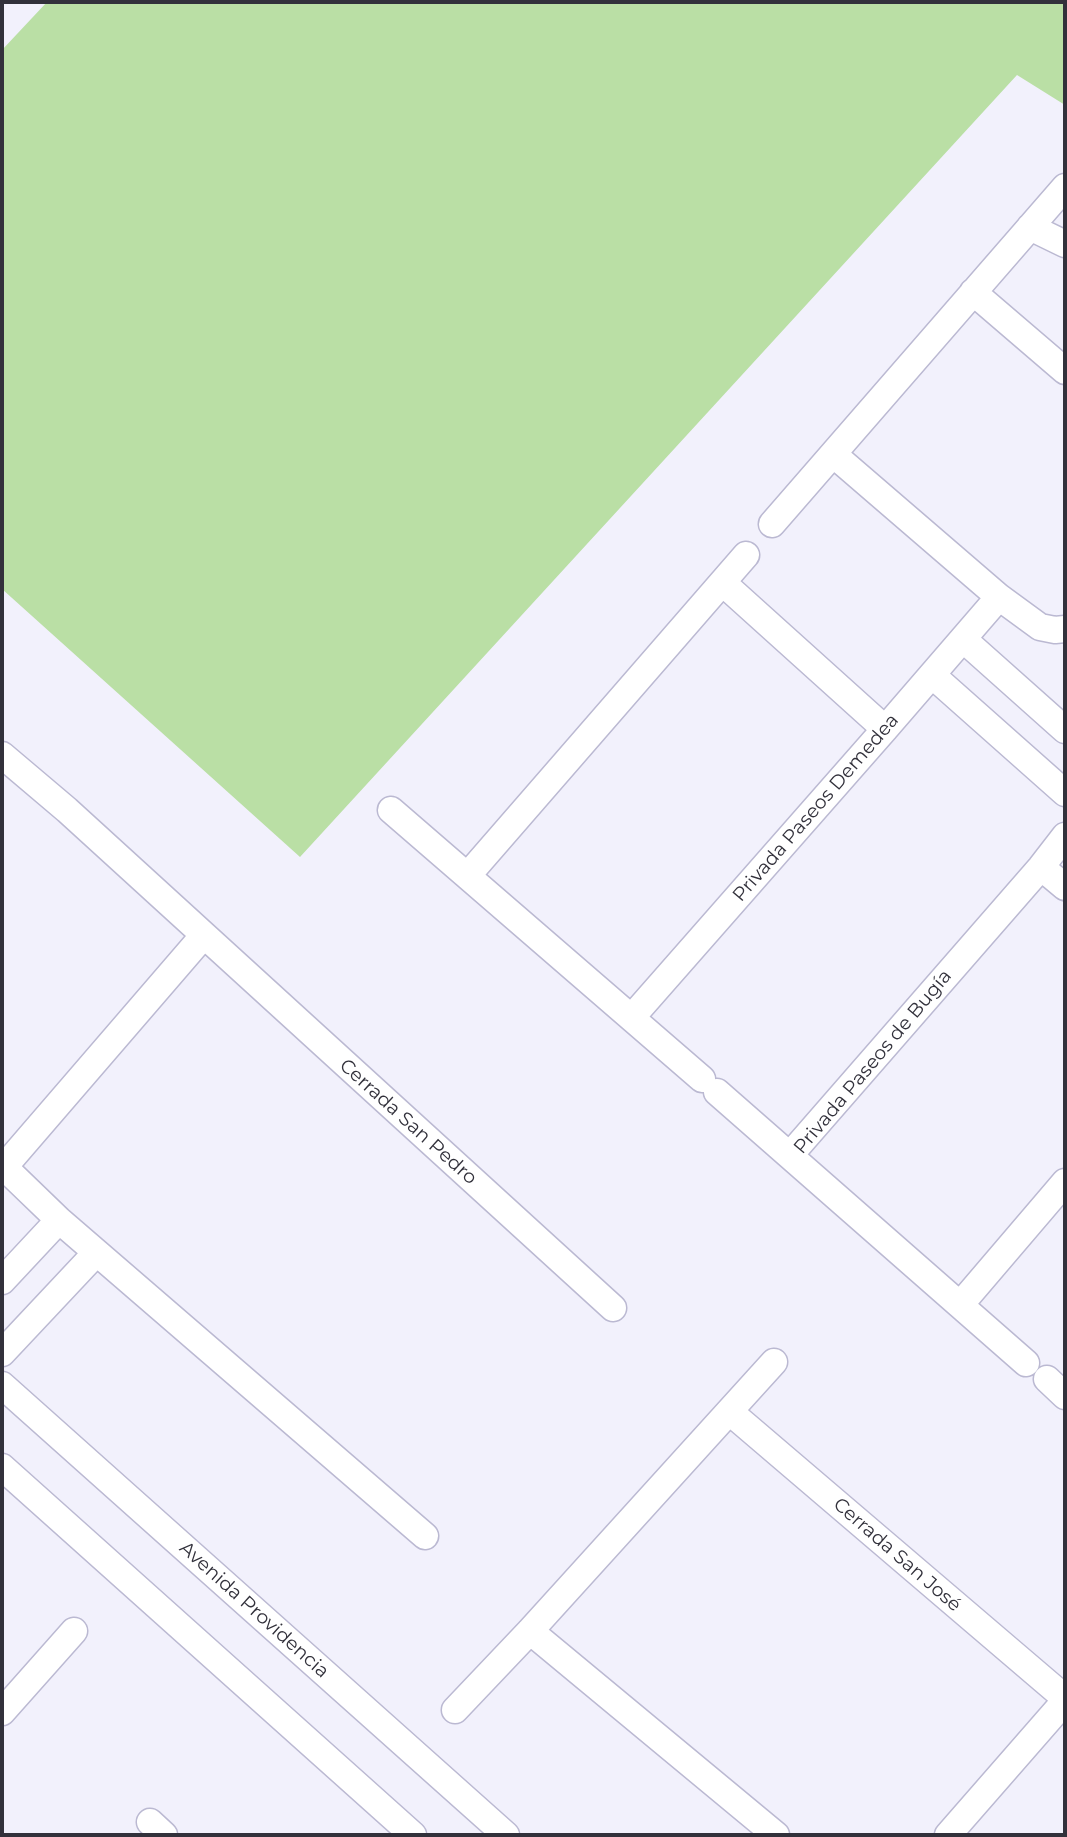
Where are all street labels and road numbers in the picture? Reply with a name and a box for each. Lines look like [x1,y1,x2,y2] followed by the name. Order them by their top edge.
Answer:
[728,709,904,907] street label: Privada Paseos Demedea
[789,965,957,1159] street label: Privada Paseos de Bugía
[335,1054,481,1190] street label: Cerrada San Pedro
[828,1493,966,1617] street label: Cerrada San José
[175,1537,333,1683] street label: Avenida Providencia

